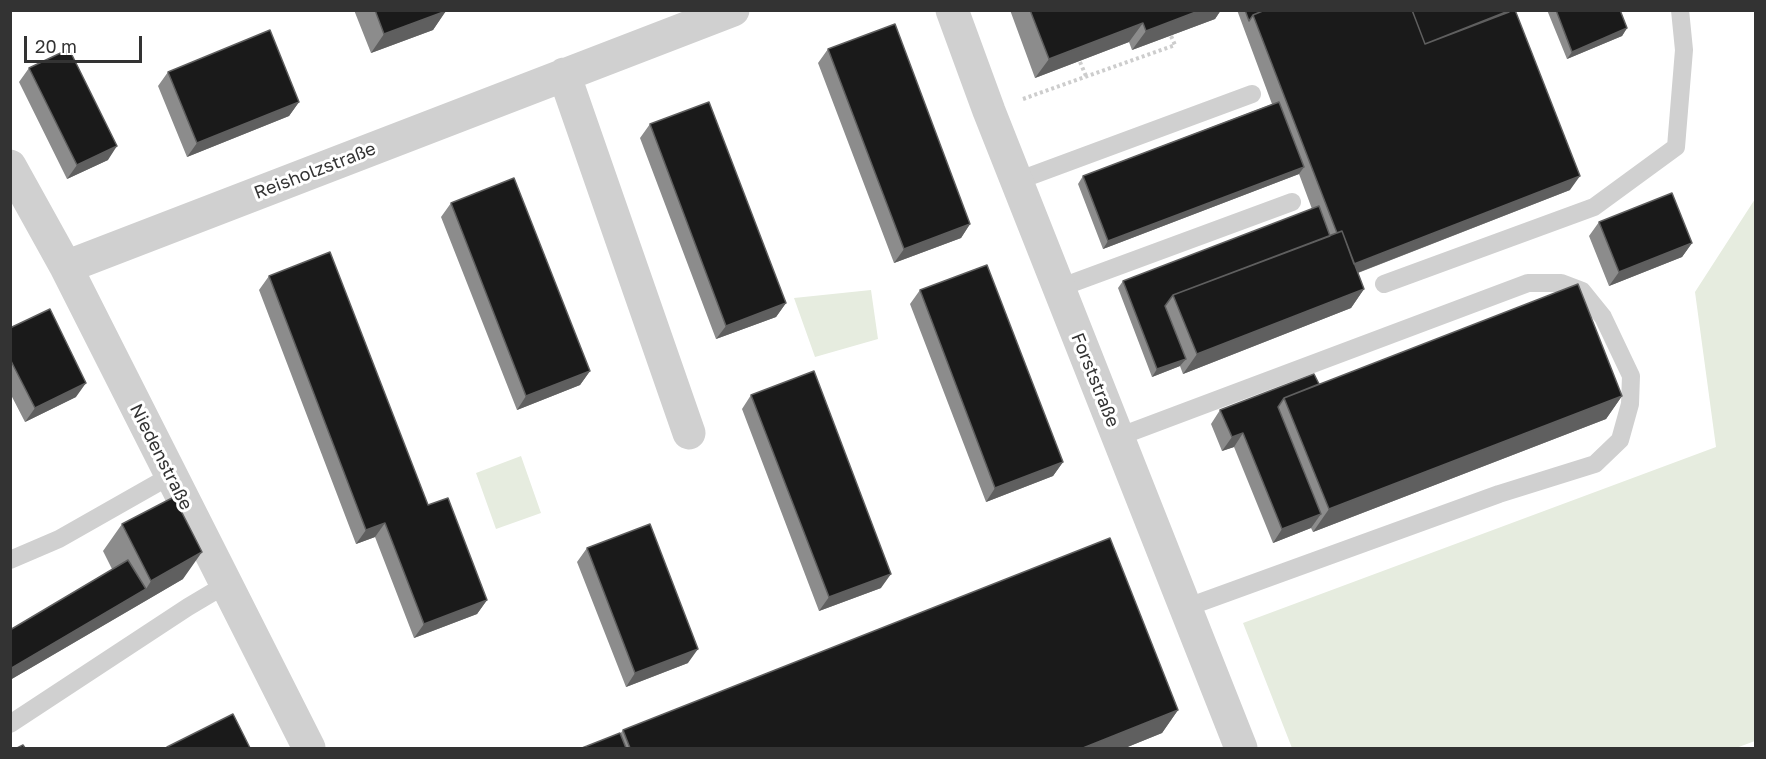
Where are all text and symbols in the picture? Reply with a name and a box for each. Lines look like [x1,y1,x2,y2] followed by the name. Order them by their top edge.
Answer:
[27,24,146,62] scale bar
[35,35,77,57] text: 20 m
[251,138,379,204] street label: Reisholzstraße
[1066,330,1124,430] street label: Forststraße
[125,400,197,514] street label: Niedenstraße

